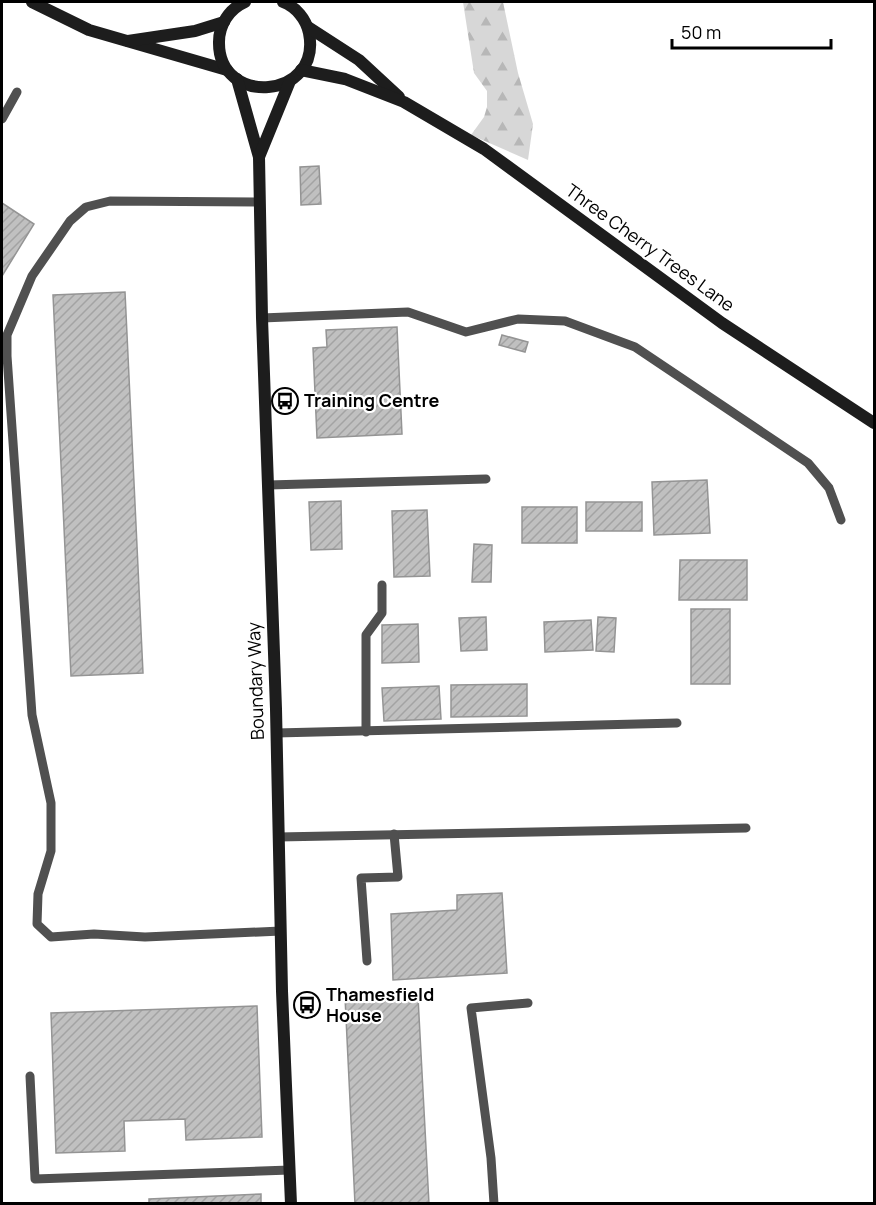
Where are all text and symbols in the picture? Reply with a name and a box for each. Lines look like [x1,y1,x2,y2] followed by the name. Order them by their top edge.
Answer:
[672,12,831,50] scale bar
[681,20,721,44] text: 50 m
[561,178,740,317] street label: Three Cherry Trees Lane
[270,386,300,416] bus stop icon: Training Centre
[304,388,440,412] place label: Training Centre
[241,621,269,740] street label: Boundary Way
[326,982,434,1027] place label: Thamesfield House
[292,990,322,1020] bus stop icon: Thamesfield House

